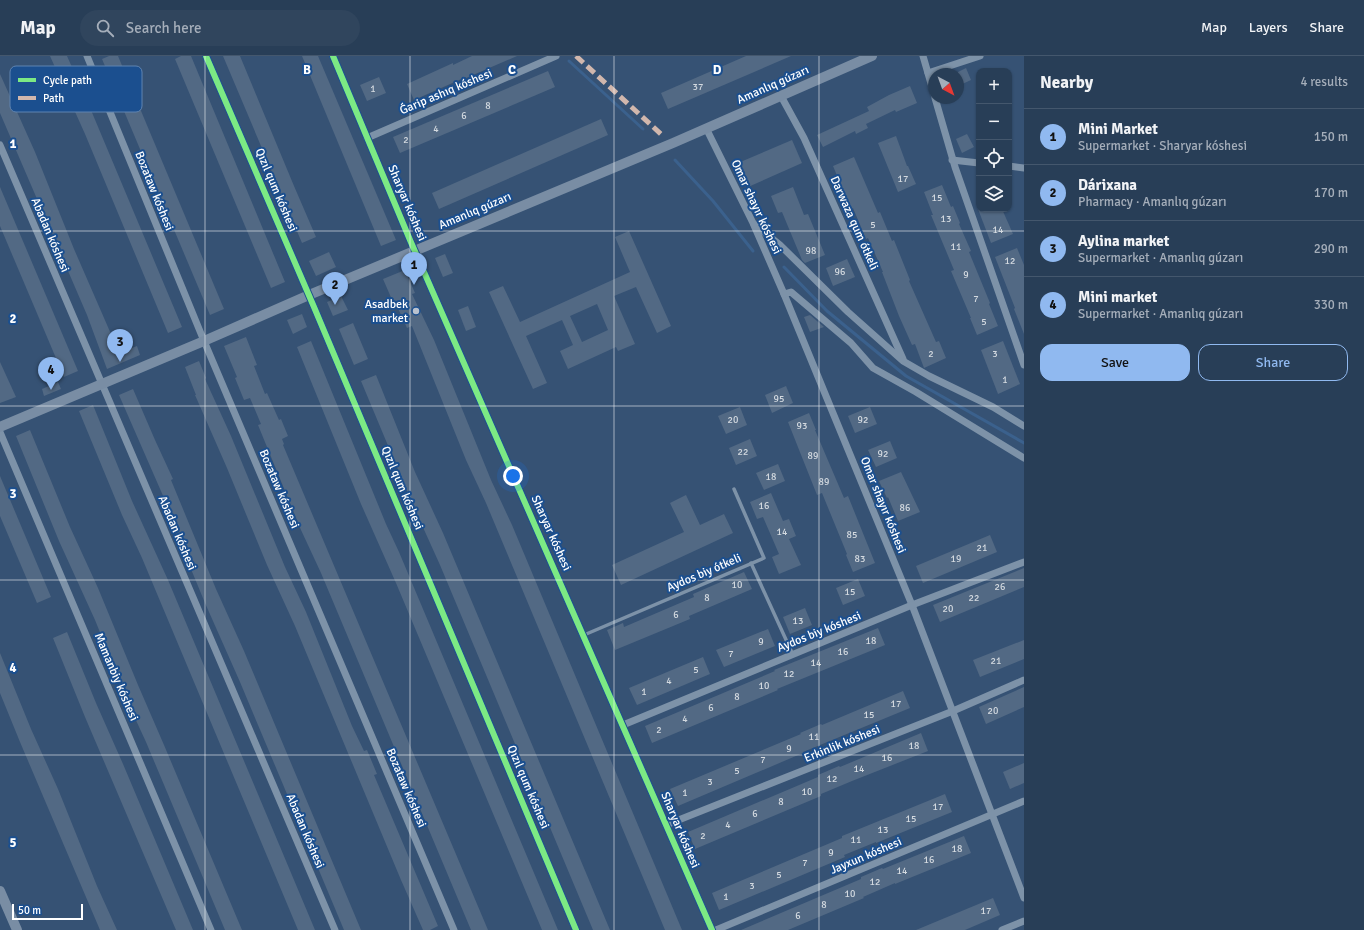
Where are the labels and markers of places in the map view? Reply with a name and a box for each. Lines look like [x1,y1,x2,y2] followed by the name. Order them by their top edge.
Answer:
[401,252,427,285] pin: 1
[322,272,348,305] pin: 2
[365,297,408,326] place label: Asadbek market
[411,306,421,316] marker: Asadbek market
[107,329,133,362] pin: 3
[38,357,64,390] pin: 4

